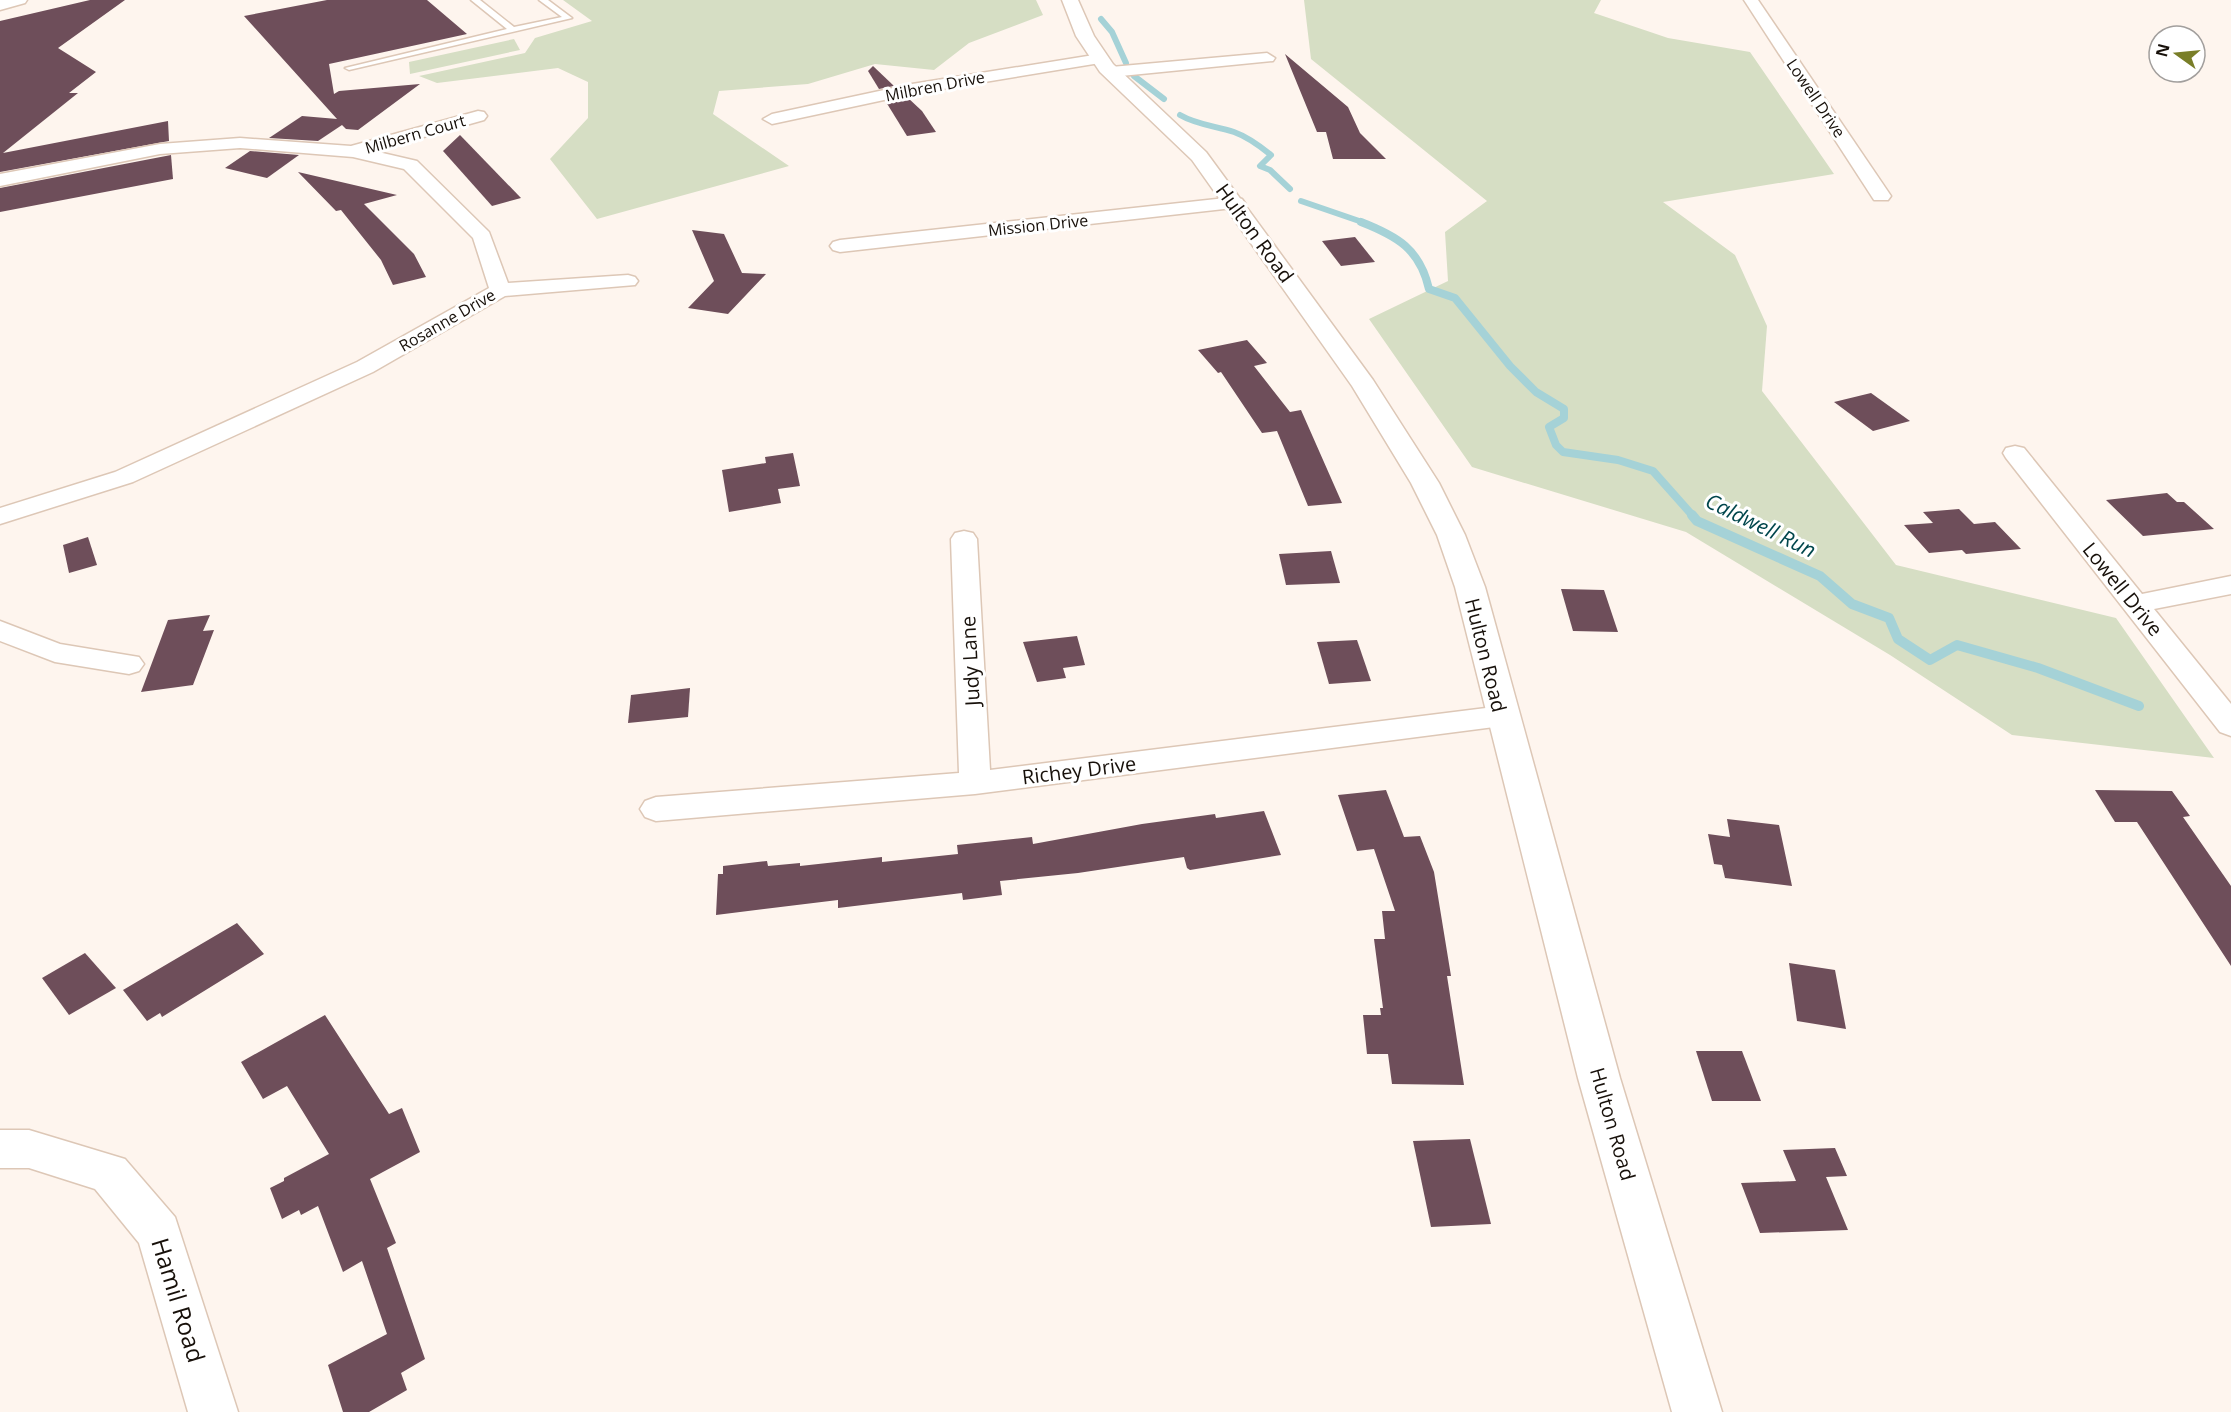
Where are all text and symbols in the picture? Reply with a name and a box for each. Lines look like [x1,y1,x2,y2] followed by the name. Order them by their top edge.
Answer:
[2147,24,2207,84] north arrow
[2150,41,2175,59] text: N
[1782,54,1851,142] street label: Lowell Drive
[883,66,987,106] street label: Milbren Drive
[362,109,468,159] street label: Milbern Court
[1210,178,1300,288] street label: Hulton Road
[987,209,1089,241] street label: Mission Drive
[395,283,499,357] street label: Rosanne Drive
[1701,486,1821,564] water label: Caldwell Run
[2077,536,2169,642] street label: Lowell Drive
[1459,595,1513,715] street label: Hulton Road
[954,615,986,709] street label: Judy Lane
[1020,750,1138,790] street label: Richey Drive
[1584,1064,1642,1184] street label: Hulton Road
[144,1234,214,1366] street label: Hamil Road

